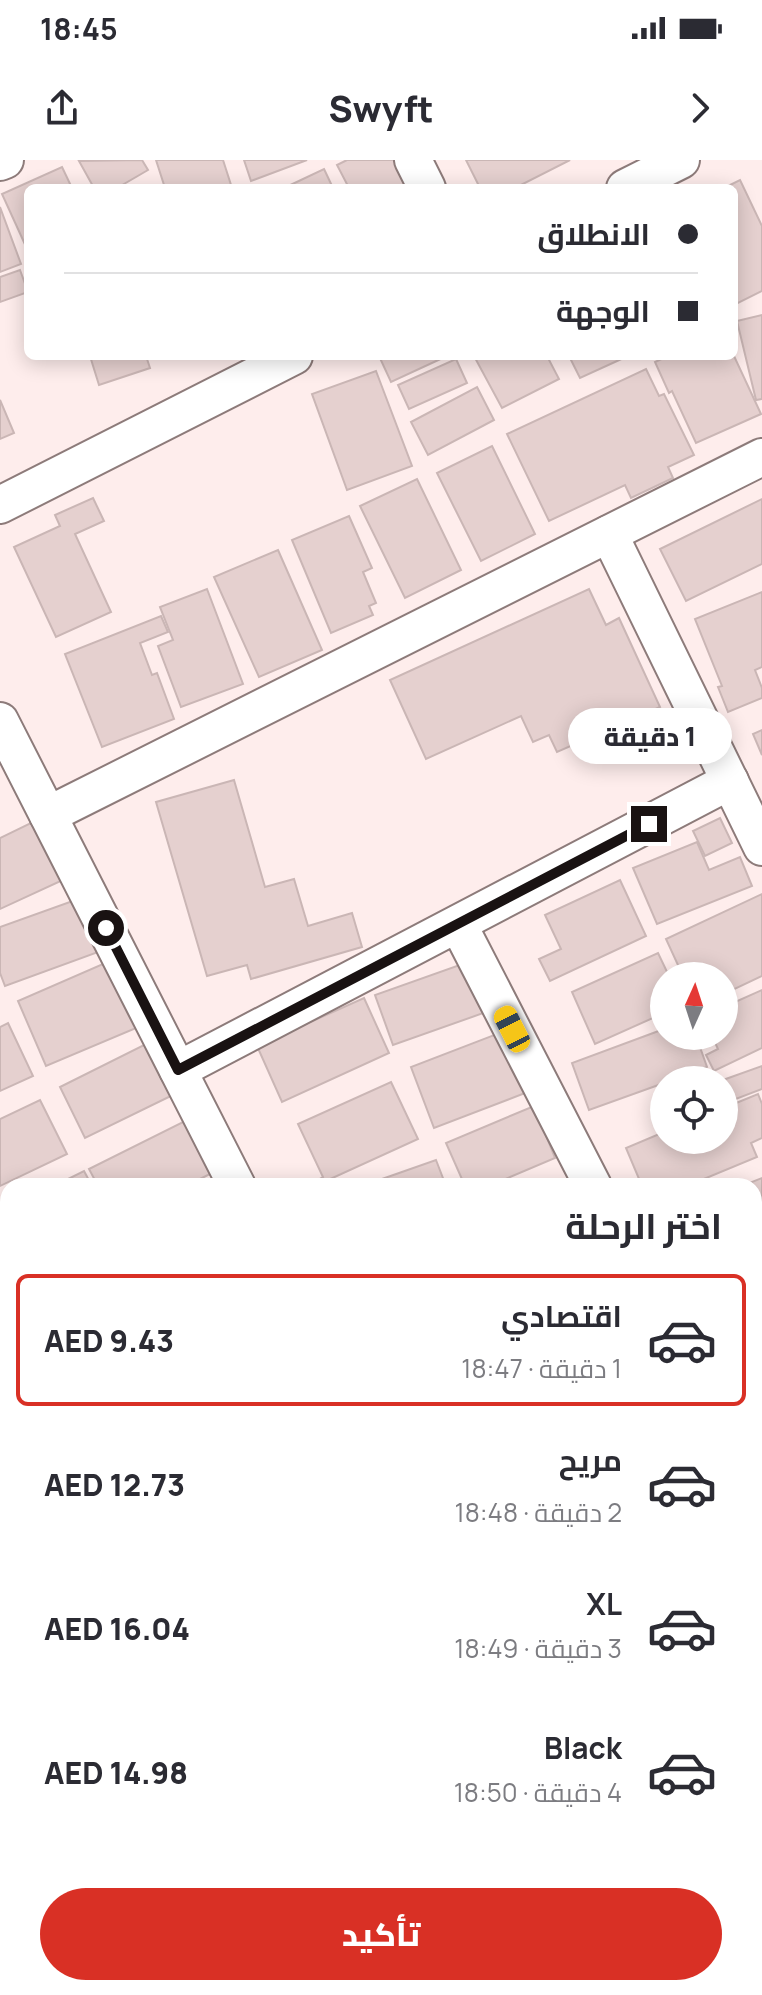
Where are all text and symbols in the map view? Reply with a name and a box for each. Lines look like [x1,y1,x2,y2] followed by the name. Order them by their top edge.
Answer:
[40,8,118,49] text: 18:45
[328,84,434,133] text: Swyft
[40,86,84,130] icon: share
[678,86,722,130] icon: forward
[537,213,650,254] text: الانطلاق
[556,290,650,331] text: الوجهة
[567,708,731,764] callout: 1 دقيقة
[604,718,696,754] text: 1 دقيقة
[631,806,667,842] route end
[88,910,124,946] route start
[650,962,738,1050] north arrow
[650,962,738,1154] map controls
[490,1002,534,1056] car
[650,1066,738,1154] button: locate
[565,1201,722,1250] text: اختر الرحلة
[501,1295,622,1336] text: اقتصادي
[646,1304,718,1376] icon: car
[44,1320,174,1361] text: AED 9.43
[461,1350,622,1386] text: 1 دقيقة · 18:47
[559,1439,622,1480] text: مريح
[646,1448,718,1520] icon: car
[44,1464,185,1505] text: AED 12.73
[455,1494,622,1530] text: 2 دقيقة · 18:48
[586,1583,622,1624] text: XL
[646,1592,718,1664] icon: car
[44,1608,190,1649] text: AED 16.04
[454,1630,622,1666] text: 3 دقيقة · 18:49
[544,1727,622,1768] text: Black
[646,1736,718,1808] icon: car
[44,1752,188,1793] text: AED 14.98
[454,1774,622,1810] text: 4 دقيقة · 18:50
[40,1888,722,1980] button: تأكيد

